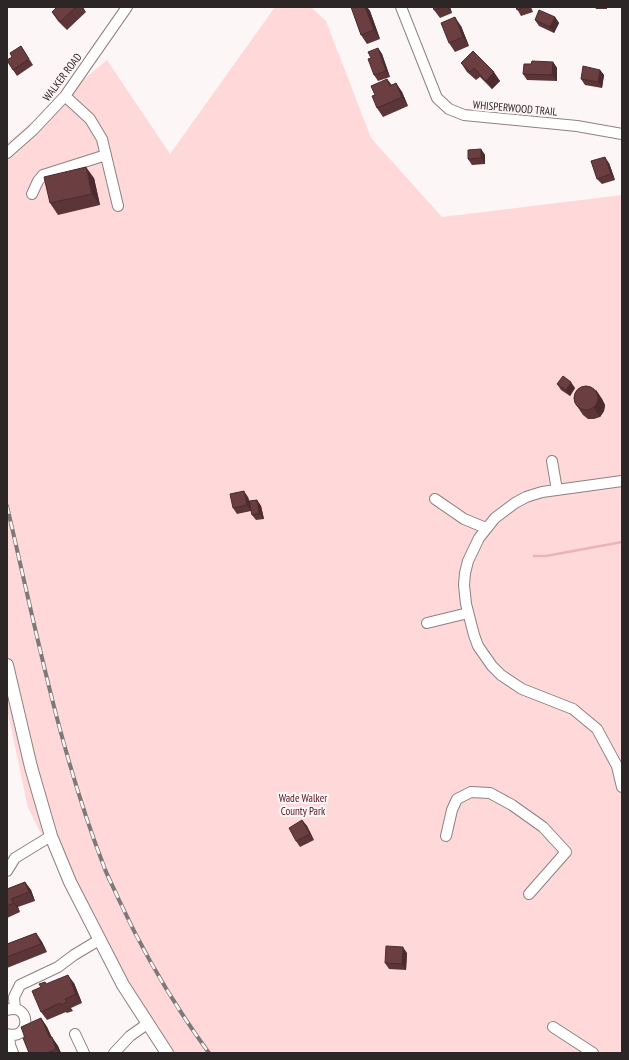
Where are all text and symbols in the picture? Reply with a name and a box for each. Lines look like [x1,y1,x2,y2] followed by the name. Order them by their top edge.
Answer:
[39,50,85,104] street label: WALKER ROAD
[472,97,558,119] street label: WHISPERWOOD TRAIL
[279,791,327,818] park label: Wade Walker County Park

